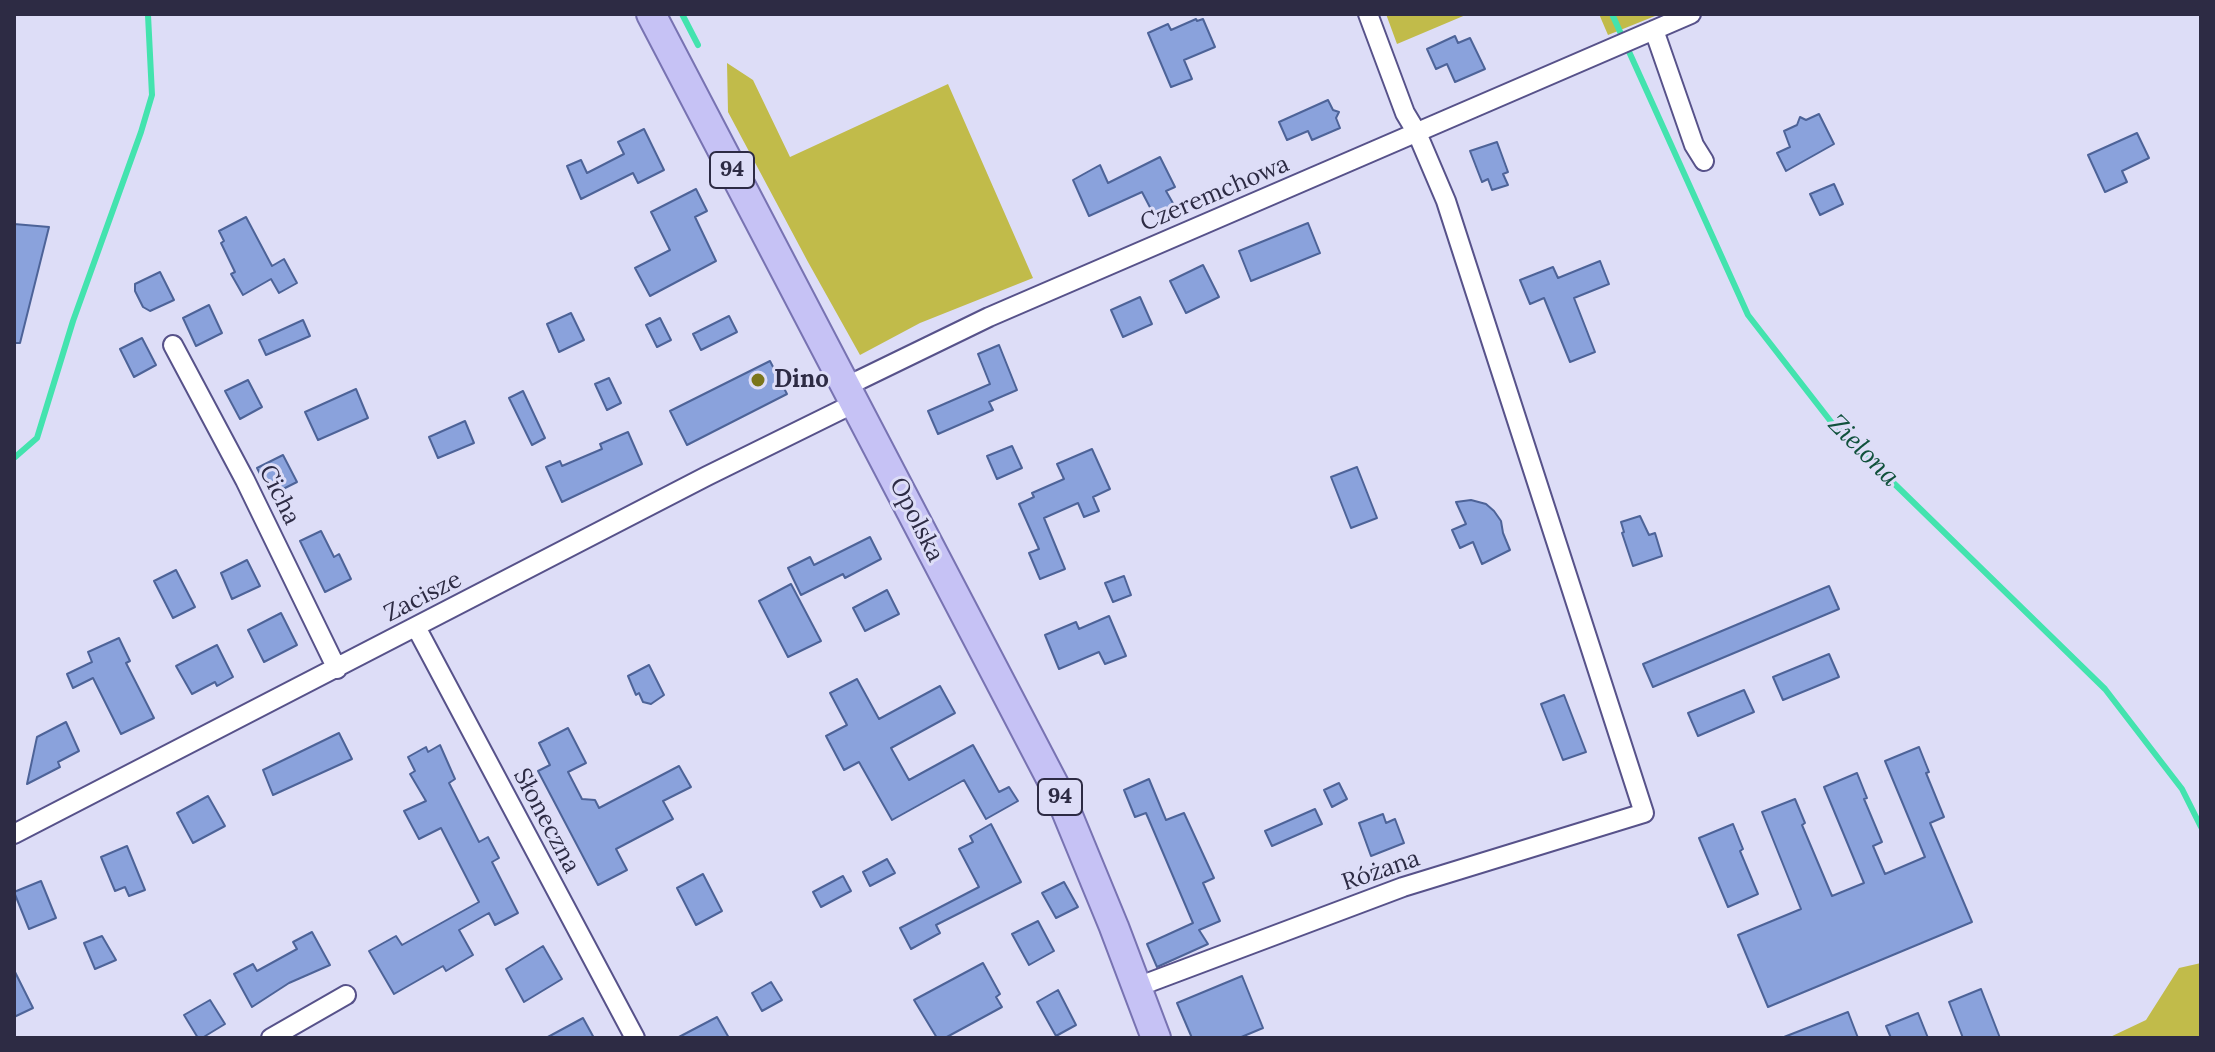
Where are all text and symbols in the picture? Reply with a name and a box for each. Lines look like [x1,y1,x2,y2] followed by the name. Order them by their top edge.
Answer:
[1136,150,1294,238] street label: Czeremchowa
[710,152,754,188] road number: 94
[774,366,829,394] place label: Dino
[749,371,767,389] marker: Dino
[1821,409,1905,493] water label: Zielona
[252,460,306,530] street label: Cicha
[883,473,949,567] street label: Opolska
[380,565,466,629] street label: Zacisze
[507,764,585,878] street label: Słoneczna
[1038,779,1082,815] road number: 94
[1338,844,1424,898] street label: Różana

